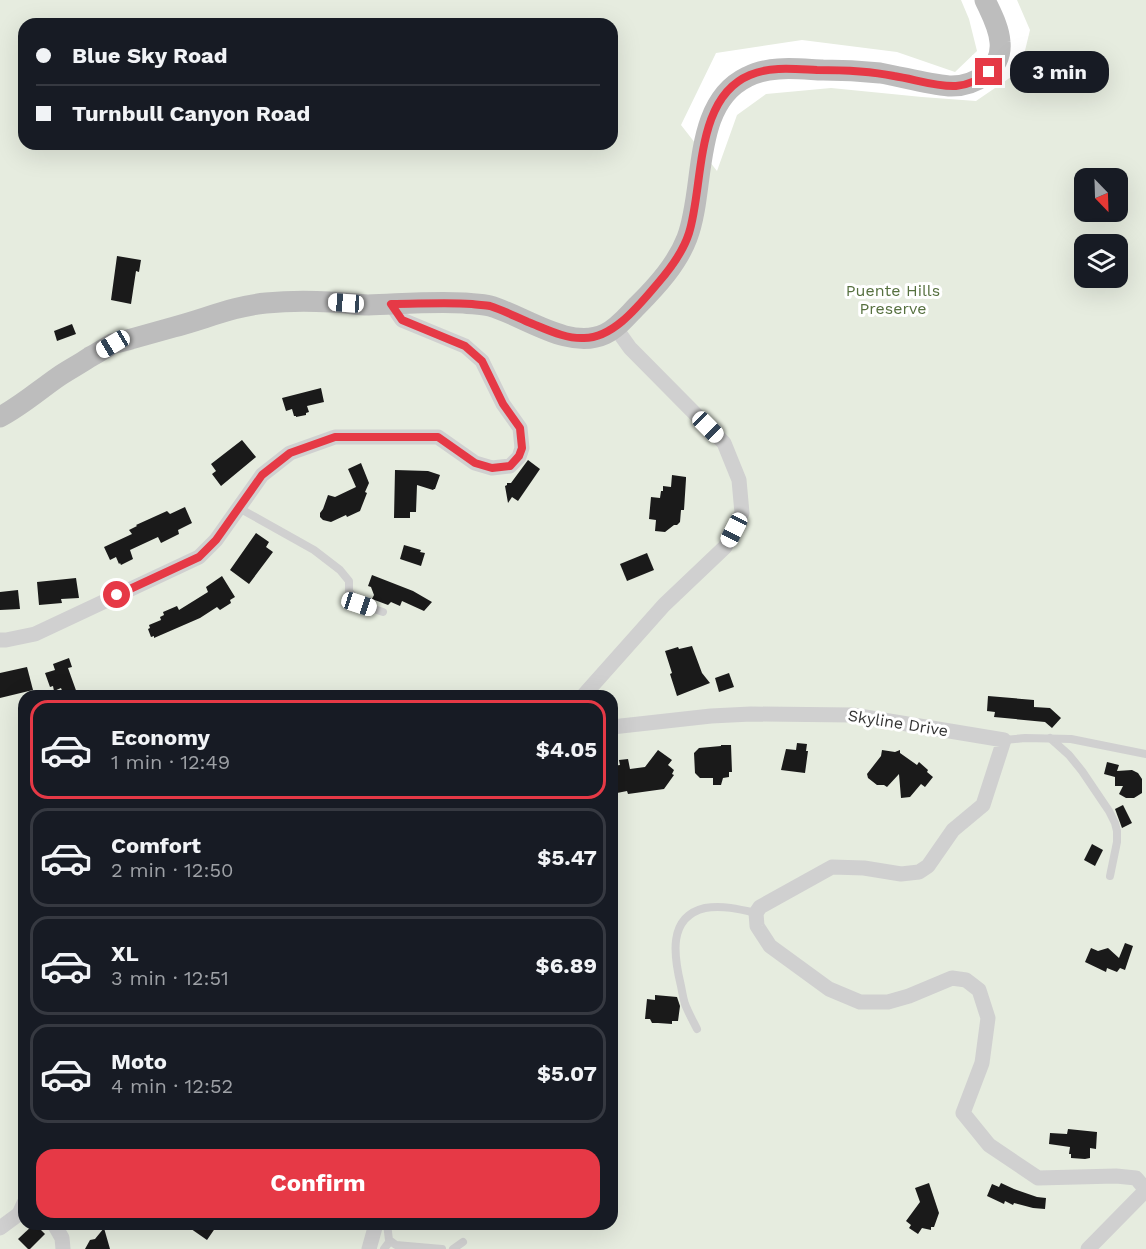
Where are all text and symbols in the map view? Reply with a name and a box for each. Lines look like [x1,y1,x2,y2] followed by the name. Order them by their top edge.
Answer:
[72,43,228,68] text: Blue Sky Road
[1010,51,1109,93] callout: 3 min
[975,58,1002,85] route end
[1032,60,1087,84] text: 3 min
[72,101,310,126] text: Turnbull Canyon Road
[1074,168,1128,222] north arrow
[1074,168,1128,288] map controls
[1074,234,1128,288] button: layers
[846,281,940,318] park label: Puente Hills Preserve
[327,293,365,313] car
[93,327,133,361] car
[689,408,727,446] car
[718,510,750,550] car
[103,581,130,608] route start
[339,590,379,618] car
[847,706,949,740] street label: Skyline Drive
[39,723,93,777] icon: car
[111,725,210,750] text: Economy
[536,737,597,762] text: $4.05
[111,750,230,774] text: 1 min · 12:49
[39,831,93,885] icon: car
[111,833,201,858] text: Comfort
[537,845,597,870] text: $5.47
[111,858,233,882] text: 2 min · 12:50
[39,939,93,993] icon: car
[111,941,139,966] text: XL
[536,953,597,978] text: $6.89
[111,966,229,990] text: 3 min · 12:51
[39,1047,93,1101] icon: car
[111,1049,167,1074] text: Moto
[537,1061,597,1086] text: $5.07
[111,1074,233,1098] text: 4 min · 12:52
[36,1149,600,1218] button: Confirm

